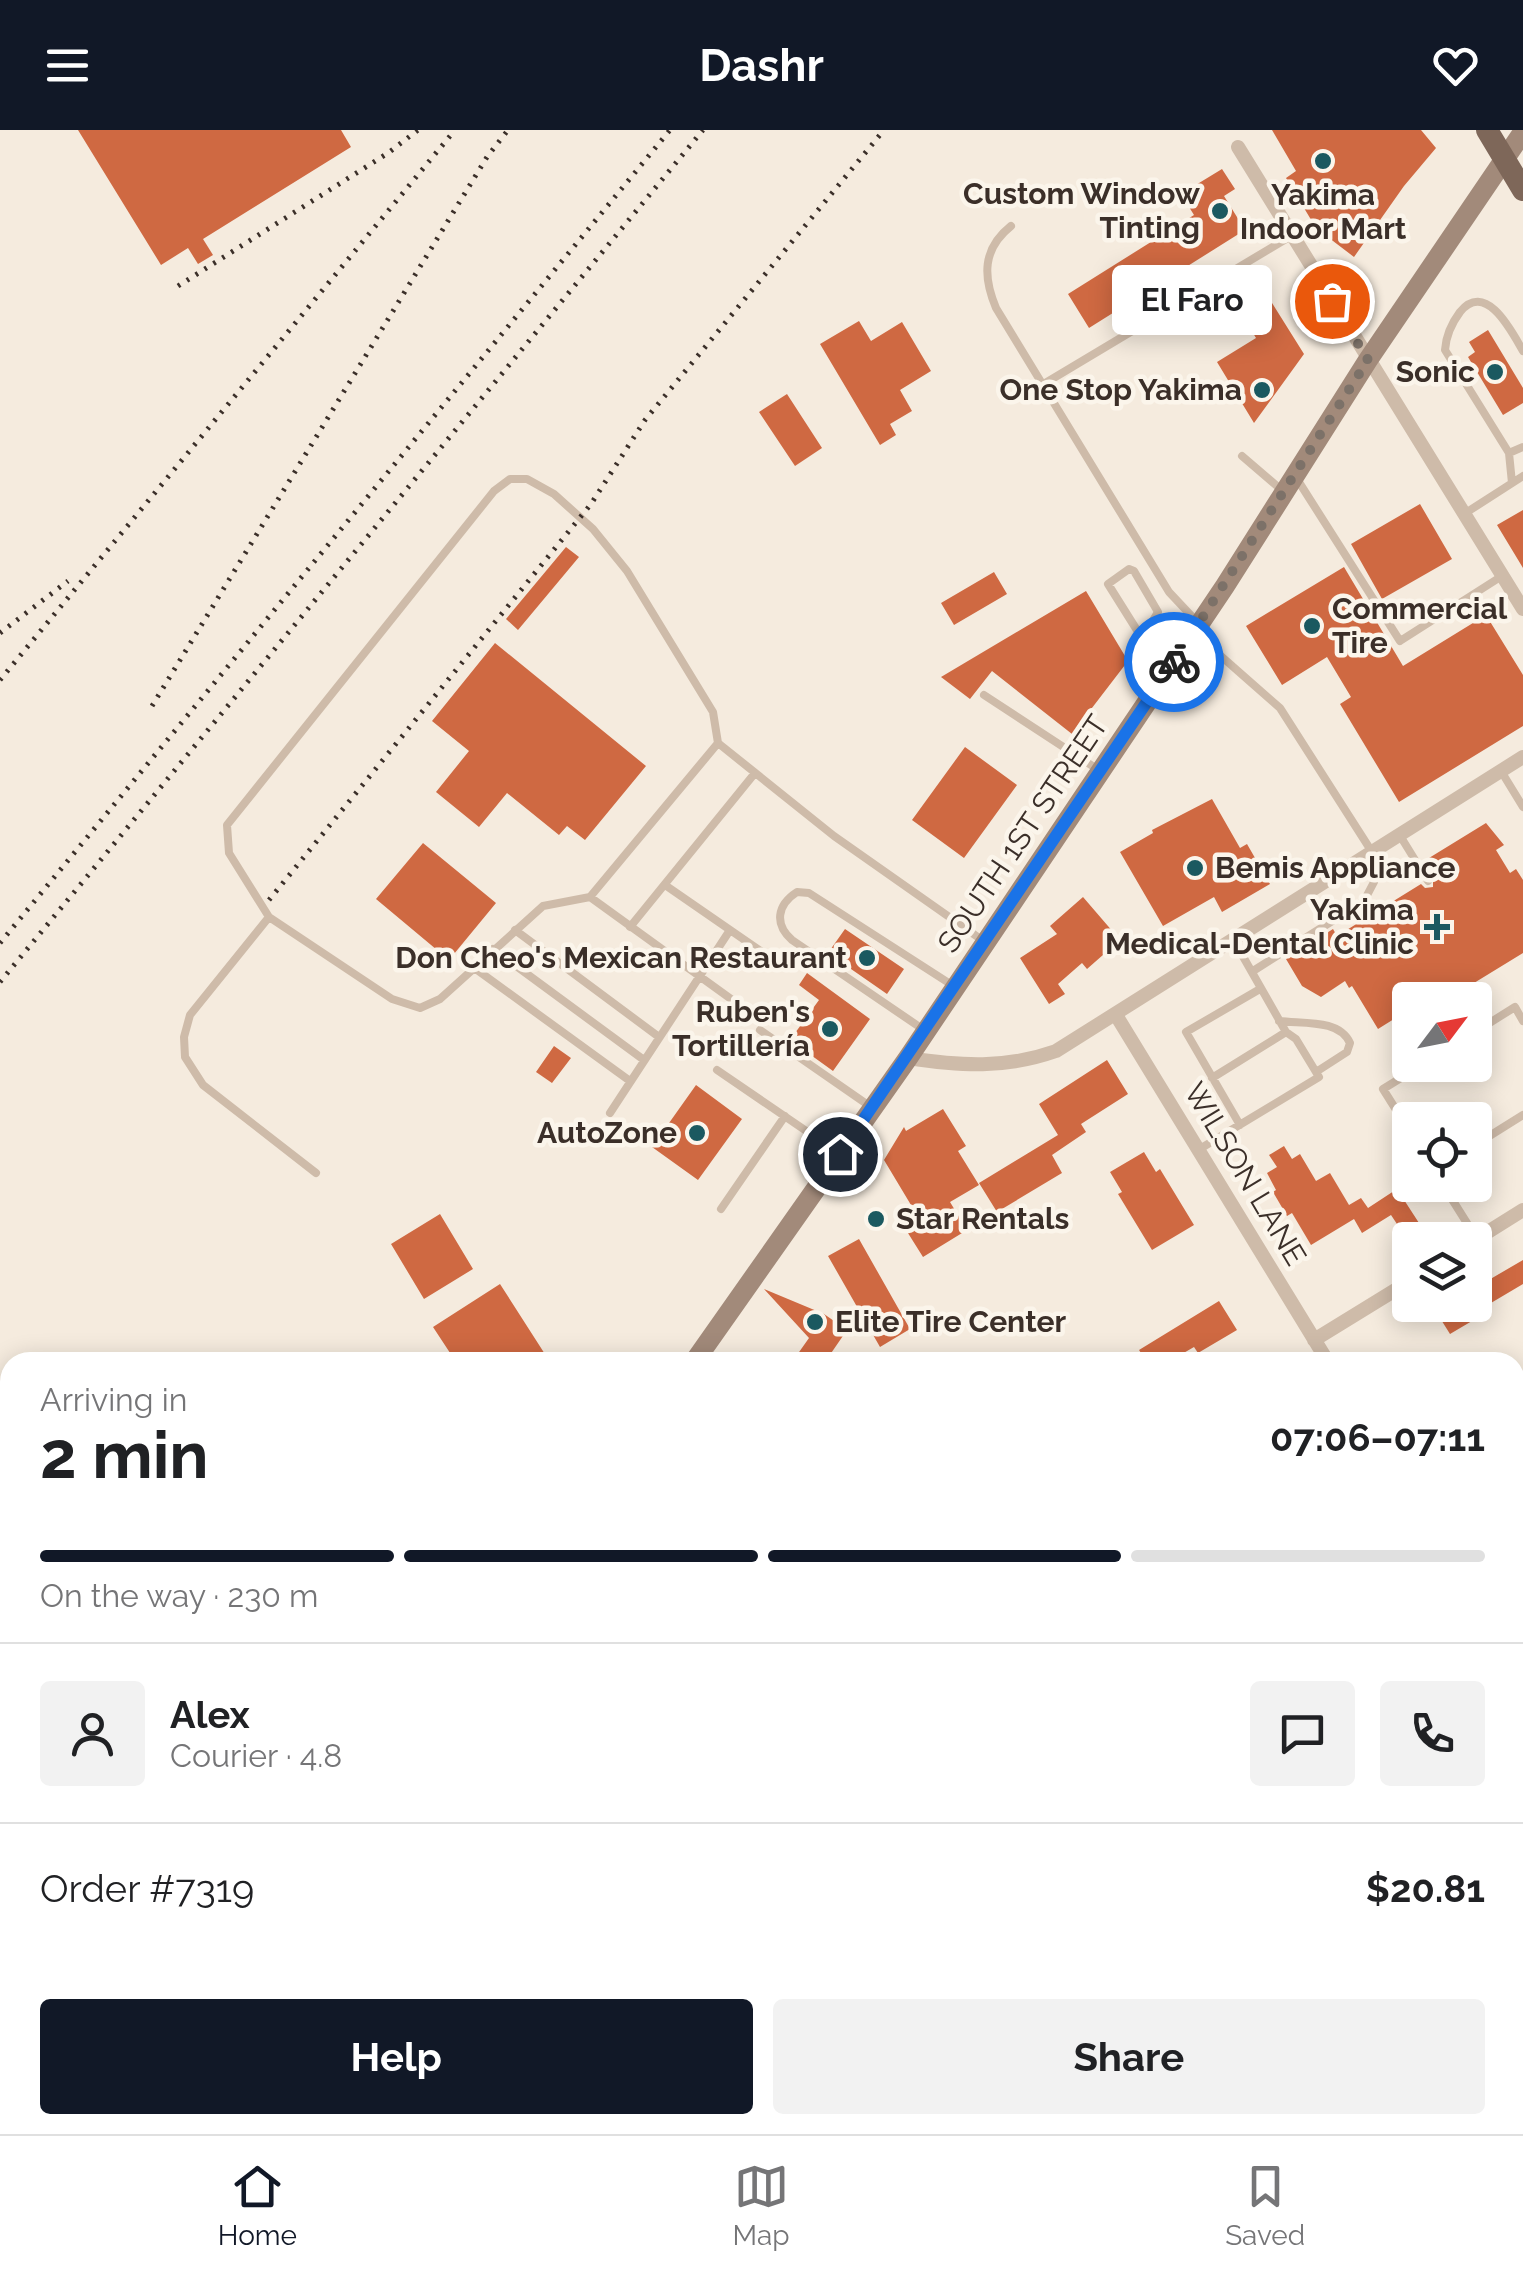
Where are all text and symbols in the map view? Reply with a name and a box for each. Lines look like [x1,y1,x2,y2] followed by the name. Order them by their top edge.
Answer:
[40,38,95,93] icon: menu
[1428,38,1483,93] icon: heart
[699,39,824,92] text: Dashr
[1312,150,1334,172] marker: Yakima Indoor Mart
[963,176,1201,245] place label: Custom Window Tinting
[1240,177,1407,246] place label: Yakima Indoor Mart
[1209,200,1231,222] marker: Custom Window Tinting
[1290,259,1375,344] pin
[1112,266,1272,336] callout: El Faro
[1305,274,1360,329] icon: bag
[1140,281,1244,318] text: El Faro
[1396,354,1475,389] place label: Sonic
[1484,361,1506,383] marker: Sonic
[1000,372,1242,407] place label: One Stop Yakima
[1251,379,1273,401] marker: One Stop Yakima
[1332,591,1508,660] place label: Commercial Tire
[1124,612,1224,712] courier
[1301,615,1323,637] marker: Commercial Tire
[1147,635,1202,690] icon: bike
[930,709,1115,959] street label: SOUTH 1ST STREET
[1215,850,1456,885] place label: Bemis Appliance
[1184,857,1206,879] marker: Bemis Appliance
[1105,892,1414,961] place label: Yakima Medical-Dental Clinic
[1424,914,1450,940] marker: Yakima Medical-Dental Clinic
[395,940,847,975] place label: Don Cheo's Mexican Restaurant
[856,947,878,969] marker: Don Cheo's Mexican Restaurant
[1392,982,1492,1082] north arrow
[1392,982,1492,1322] map controls
[672,994,810,1063] place label: Ruben's Tortillería
[819,1018,841,1040] marker: Ruben's Tortillería
[1177,1076,1314,1271] street label: WILSON LANE
[1392,1102,1492,1202] button: locate
[798,1112,883,1197] pin
[537,1115,677,1150] place label: AutoZone
[686,1122,708,1144] marker: AutoZone
[813,1127,868,1182] icon: home
[896,1201,1069,1236] place label: Star Rentals
[865,1208,887,1230] marker: Star Rentals
[1392,1222,1492,1322] button: layers
[835,1304,1066,1339] place label: Elite Tire Center
[804,1311,826,1333] marker: Elite Tire Center
[40,1381,187,1418] text: Arriving in
[1270,1415,1485,1460] text: 07:06–07:11
[40,1417,209,1493] text: 2 min
[40,1577,318,1614] text: On the way · 230 m
[40,1681,145,1786] button: person
[1250,1681,1355,1786] button: chat
[1380,1681,1485,1786] button: phone
[170,1692,250,1737] text: Alex
[170,1737,342,1774] text: Courier · 4.8
[40,1866,254,1911] text: Order #7319
[1366,1866,1485,1911] text: $20.81
[40,1999,753,2114] button: Help
[773,1999,1485,2114] button: Share
[218,2159,297,2252] tab: Home
[733,2159,790,2252] tab: Map
[1225,2159,1305,2252] tab: Saved

